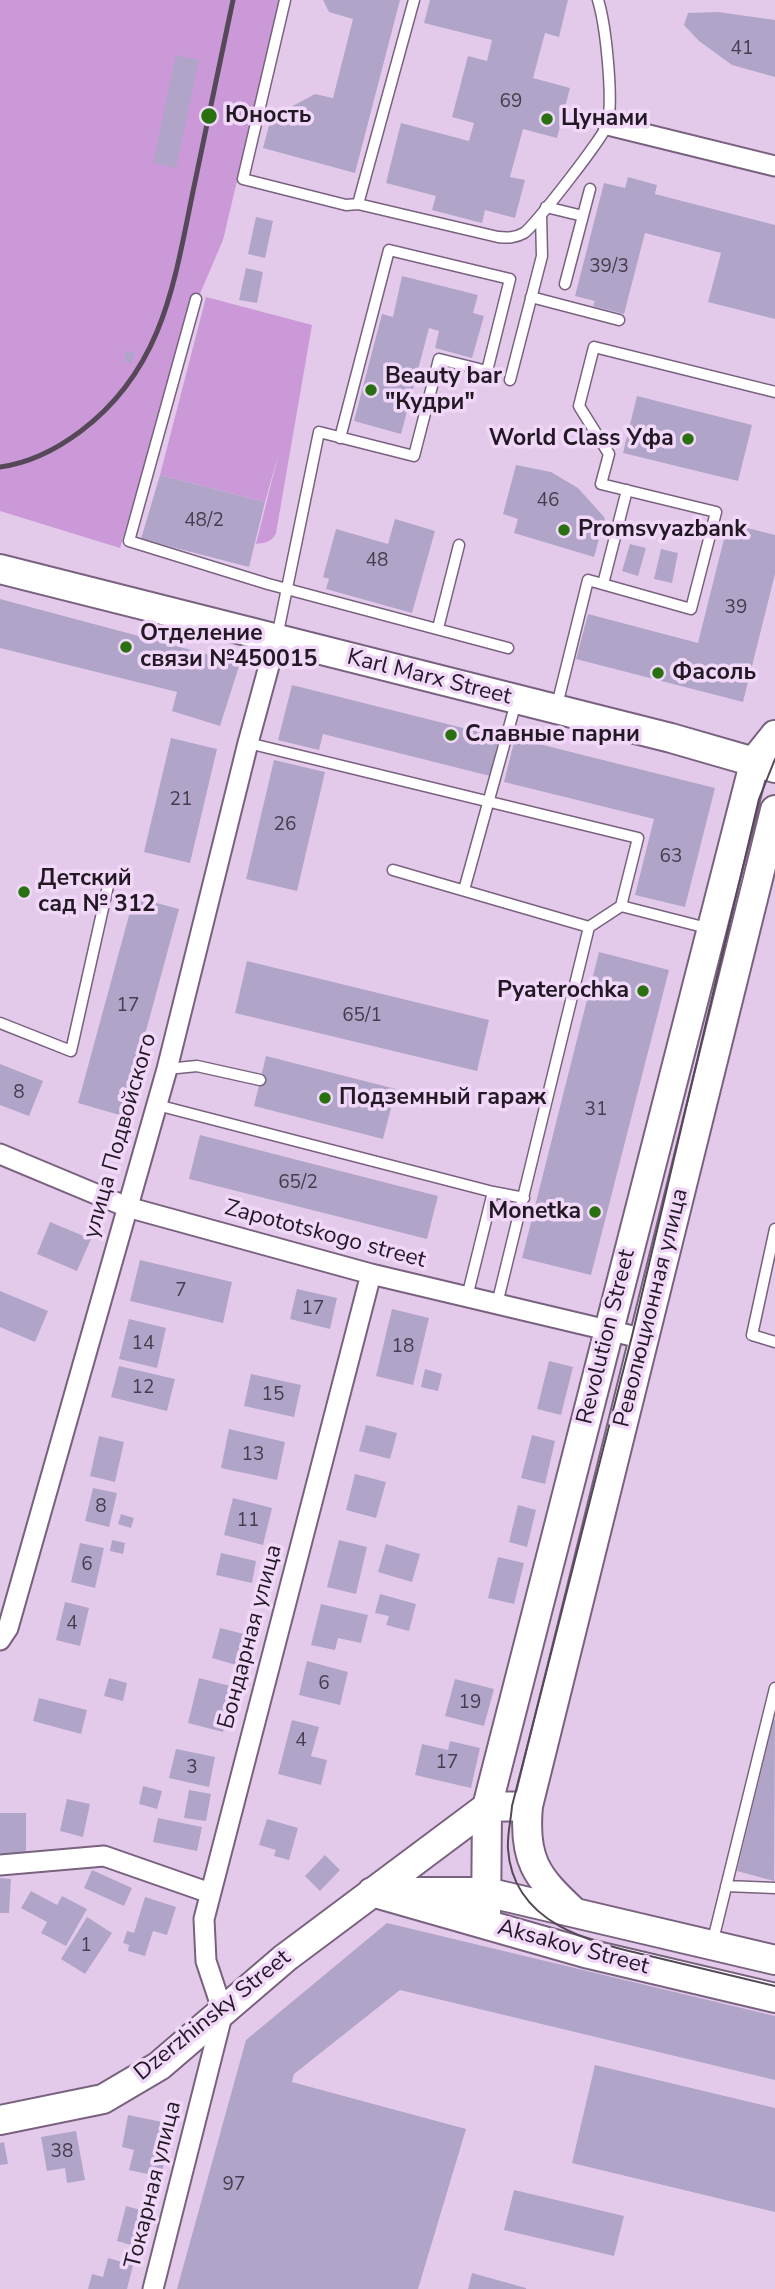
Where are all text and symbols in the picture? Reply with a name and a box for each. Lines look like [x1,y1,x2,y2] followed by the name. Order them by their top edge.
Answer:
[731,38,753,60] house number: 41
[500,91,522,113] house number: 69
[225,102,311,130] place label: Юность
[561,105,648,133] place label: Цунами
[199,106,219,126] marker: Юность
[539,111,555,127] marker: Цунами
[589,256,629,278] house number: 39/3
[385,363,502,417] place label: Beauty bar "Кудри"
[363,382,379,398] marker: Beauty bar "Кудри"
[489,425,674,453] place label: World Class Уфа
[680,431,696,447] marker: World Class Уфа
[537,490,559,512] house number: 46
[184,510,224,532] house number: 48/2
[578,516,747,544] place label: Promsvyazbank
[556,522,572,538] marker: Promsvyazbank
[366,550,388,572] house number: 48
[725,597,747,619] house number: 39
[140,620,317,674] place label: Отделение связи №450015
[118,639,134,655] marker: Отделение связи №450015
[344,644,514,712] street label: Karl Marx Street
[672,659,756,687] place label: Фасоль
[650,665,666,681] marker: Фасоль
[465,721,640,749] place label: Славные парни
[443,727,459,743] marker: Славные парни
[170,789,192,811] house number: 21
[274,814,296,836] house number: 26
[660,846,682,868] house number: 63
[38,865,155,919] place label: Детский сад № 312
[16,884,32,900] marker: Детский сад № 312
[497,977,629,1005] place label: Pyaterochka
[635,983,651,999] marker: Pyaterochka
[117,995,139,1017] house number: 17
[342,1005,382,1027] house number: 65/1
[78,1030,164,1242] street label: улица Подвойского
[13,1082,25,1104] house number: 8
[339,1084,546,1112] place label: Подземный гараж
[317,1090,333,1106] marker: Подземный гараж
[585,1099,607,1121] house number: 31
[278,1172,318,1194] house number: 65/2
[609,1186,695,1430] street label: Революционная улица
[221,1195,429,1275] street label: Zapototskogo street
[488,1198,581,1226] place label: Monetka
[587,1204,603,1220] marker: Monetka
[572,1247,642,1427] street label: Revolution Street
[175,1280,187,1302] house number: 7
[302,1298,324,1320] house number: 17
[132,1333,154,1355] house number: 14
[392,1336,414,1358] house number: 18
[132,1377,154,1399] house number: 12
[262,1384,284,1406] house number: 15
[242,1444,264,1466] house number: 13
[95,1496,107,1518] house number: 8
[237,1510,259,1532] house number: 11
[213,1542,289,1732] street label: Бондарная улица
[81,1554,93,1576] house number: 6
[66,1613,78,1635] house number: 4
[318,1673,330,1695] house number: 6
[459,1692,481,1714] house number: 19
[295,1730,307,1752] house number: 4
[436,1752,458,1774] house number: 17
[186,1757,198,1779] house number: 3
[494,1915,652,1981] street label: Aksakov Street
[80,1935,92,1957] house number: 1
[129,1945,297,2087] street label: Dzerzhinsky Street
[120,2098,188,2272] street label: Токарная улица
[51,2141,73,2163] house number: 38
[223,2174,245,2196] house number: 97

